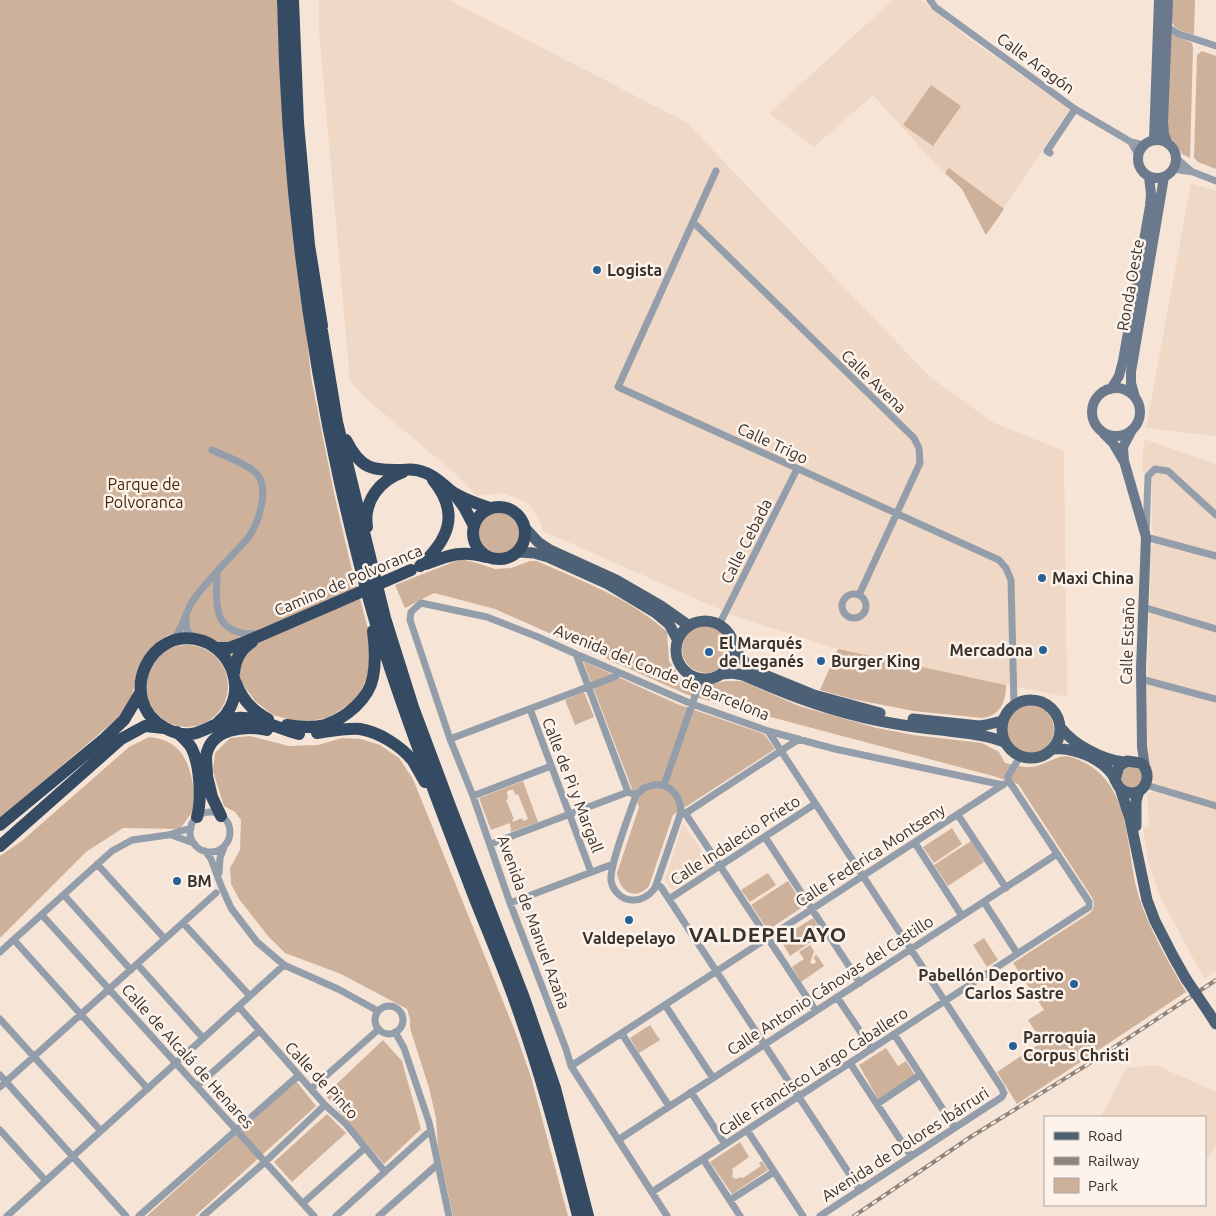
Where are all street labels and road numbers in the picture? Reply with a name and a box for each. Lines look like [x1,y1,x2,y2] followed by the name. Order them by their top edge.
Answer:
[994,29,1078,97] street label: Calle Aragón
[1113,238,1147,332] street label: Ronda Oeste
[838,346,910,416] street label: Calle Avena
[735,419,811,467] street label: Calle Trigo
[717,496,775,586] street label: Calle Cebada
[271,541,425,619] street label: Camino de Polvoranca
[1116,597,1138,685] street label: Calle Estaño
[552,620,772,724] street label: Avenida del Conde de Barcelona
[539,715,607,855] street label: Calle de Pi y Margall
[667,791,803,889] street label: Calle Indalecio Prieto
[792,800,948,910] street label: Calle Federica Montseny
[494,833,574,1011] street label: Avenida de Manuel Azaña
[724,911,936,1059] street label: Calle Antonio Cánovas del Castillo
[118,980,258,1132] street label: Calle de Alcalá de Henares
[715,1003,911,1139] street label: Calle Francisco Largo Caballero
[282,1038,362,1122] street label: Calle de Pinto
[818,1083,992,1205] street label: Avenida de Dolores Ibárruri

